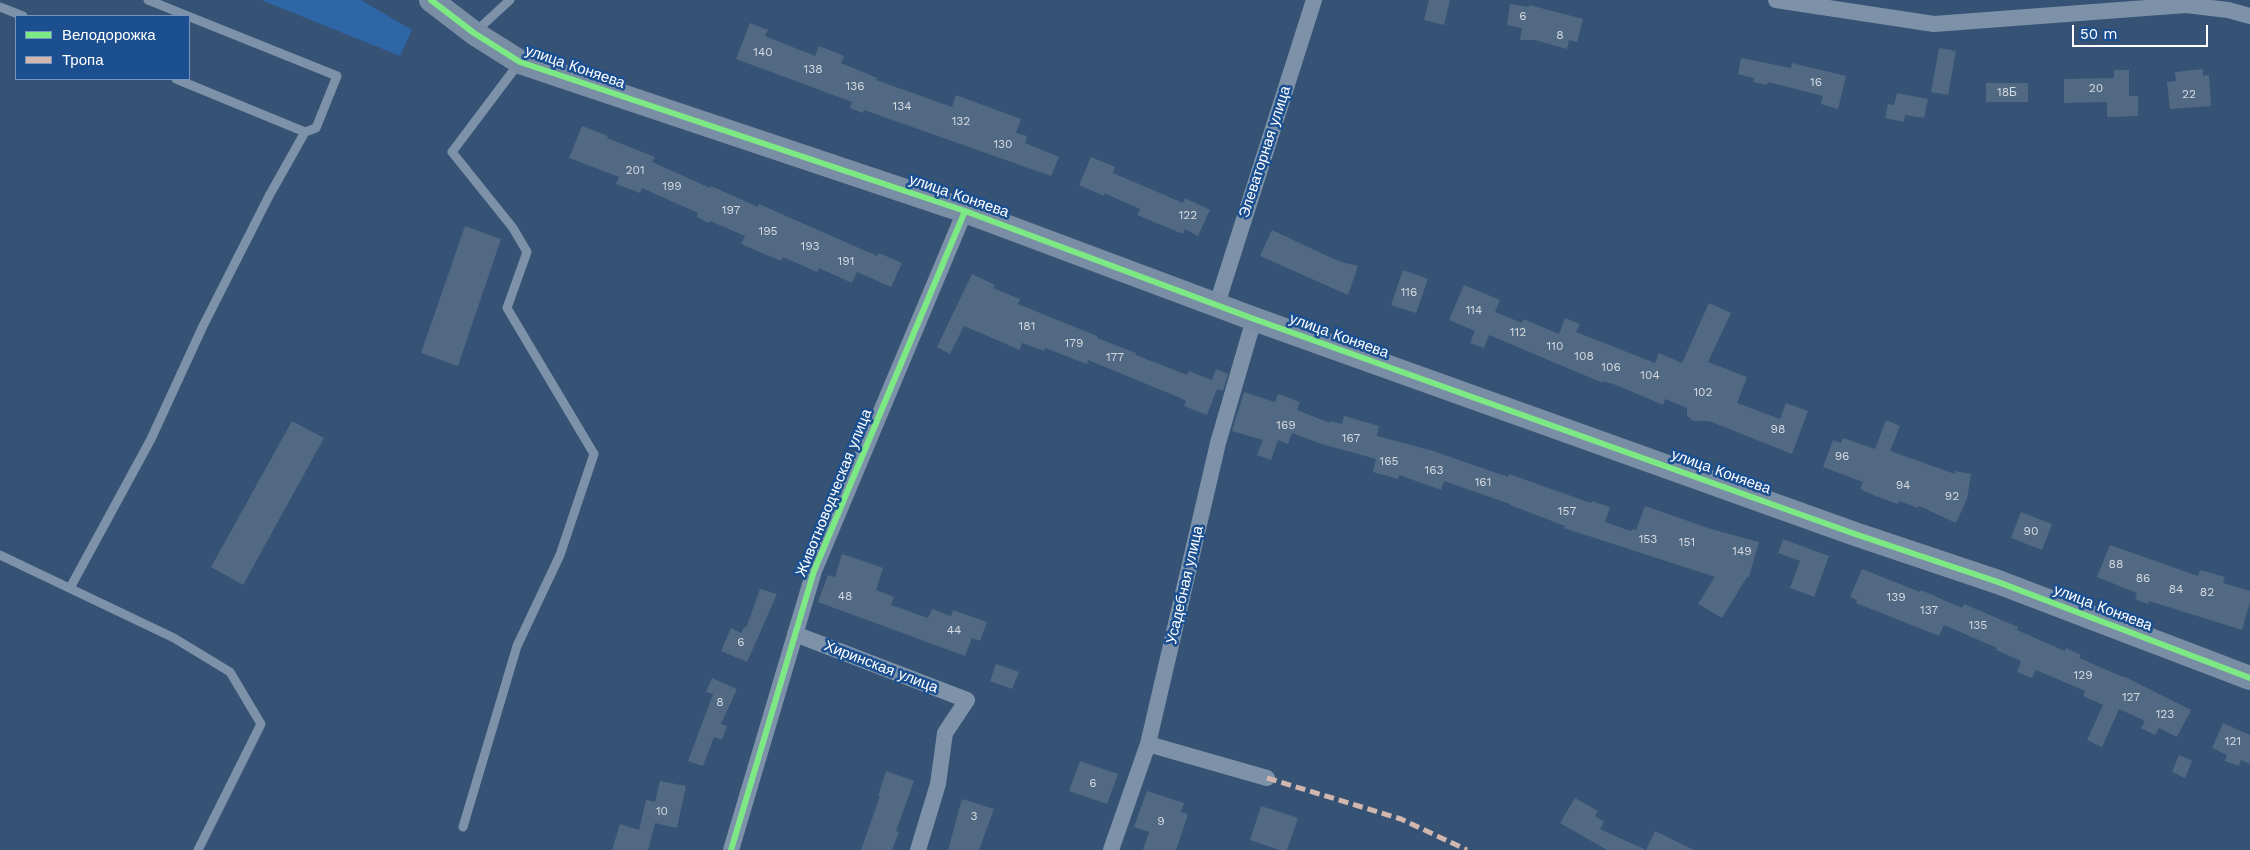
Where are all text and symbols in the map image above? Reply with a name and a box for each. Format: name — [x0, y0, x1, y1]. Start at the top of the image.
house number: 6 — [1519, 9, 1527, 23]
legend — [15, 15, 190, 80]
scale bar — [2075, 15, 2211, 47]
text: 50 m — [2080, 25, 2117, 43]
text: Велодорожка — [62, 26, 156, 44]
house number: 8 — [1556, 28, 1564, 42]
street label: улица Коняева — [523, 42, 627, 92]
house number: 140 — [753, 45, 773, 59]
text: Тропа — [62, 51, 103, 69]
house number: 138 — [803, 62, 823, 76]
house number: 16 — [1810, 75, 1822, 89]
house number: 136 — [846, 79, 864, 93]
house number: 20 — [2089, 81, 2103, 95]
street label: Элеваторная улица — [1235, 84, 1295, 220]
house number: 18Б — [1997, 85, 2017, 99]
house number: 22 — [2182, 87, 2196, 101]
house number: 134 — [892, 99, 912, 113]
house number: 132 — [952, 114, 970, 128]
house number: 130 — [993, 137, 1013, 151]
house number: 201 — [625, 163, 645, 177]
street label: улица Коняева — [907, 171, 1011, 221]
house number: 199 — [662, 179, 682, 193]
house number: 197 — [722, 203, 740, 217]
house number: 122 — [1179, 208, 1197, 222]
house number: 195 — [758, 224, 778, 238]
house number: 193 — [801, 239, 819, 253]
house number: 191 — [838, 254, 854, 268]
house number: 116 — [1401, 285, 1417, 299]
house number: 114 — [1466, 303, 1482, 317]
street label: улица Коняева — [1287, 310, 1391, 362]
house number: 181 — [1019, 319, 1035, 333]
house number: 112 — [1510, 325, 1526, 339]
house number: 179 — [1065, 336, 1083, 350]
house number: 110 — [1547, 339, 1563, 353]
house number: 108 — [1574, 349, 1594, 363]
house number: 177 — [1106, 350, 1124, 364]
house number: 106 — [1601, 360, 1621, 374]
house number: 104 — [1640, 368, 1660, 382]
house number: 102 — [1693, 385, 1713, 399]
street label: Животноводческая улица — [792, 406, 876, 580]
house number: 169 — [1276, 418, 1296, 432]
house number: 98 — [1771, 422, 1785, 436]
house number: 167 — [1342, 431, 1360, 445]
street label: улица Коняева — [1669, 446, 1773, 498]
house number: 96 — [1835, 449, 1849, 463]
house number: 165 — [1380, 454, 1398, 468]
house number: 163 — [1425, 463, 1443, 477]
house number: 161 — [1475, 475, 1491, 489]
house number: 94 — [1896, 478, 1910, 492]
house number: 92 — [1945, 489, 1959, 503]
house number: 157 — [1558, 504, 1576, 518]
street label: Усадебная улица — [1163, 524, 1207, 646]
house number: 90 — [2024, 524, 2038, 538]
house number: 153 — [1639, 532, 1657, 546]
house number: 151 — [1679, 535, 1695, 549]
house number: 149 — [1732, 544, 1752, 558]
house number: 88 — [2109, 557, 2123, 571]
house number: 86 — [2136, 571, 2150, 585]
street label: улица Коняева — [2051, 581, 2155, 635]
house number: 84 — [2169, 582, 2183, 596]
house number: 82 — [2200, 585, 2214, 599]
house number: 48 — [838, 589, 852, 603]
house number: 139 — [1886, 590, 1906, 604]
house number: 137 — [1920, 603, 1938, 617]
house number: 135 — [1969, 618, 1987, 632]
house number: 44 — [947, 623, 961, 637]
house number: 6 — [737, 635, 745, 649]
street label: Хиринская улица — [821, 637, 941, 697]
house number: 129 — [2073, 668, 2093, 682]
house number: 127 — [2122, 690, 2140, 704]
house number: 8 — [716, 695, 724, 709]
house number: 123 — [2156, 707, 2174, 721]
house number: 121 — [2225, 734, 2241, 748]
house number: 6 — [1089, 776, 1097, 790]
house number: 10 — [656, 804, 668, 818]
house number: 3 — [971, 809, 977, 823]
house number: 9 — [1157, 814, 1165, 828]

